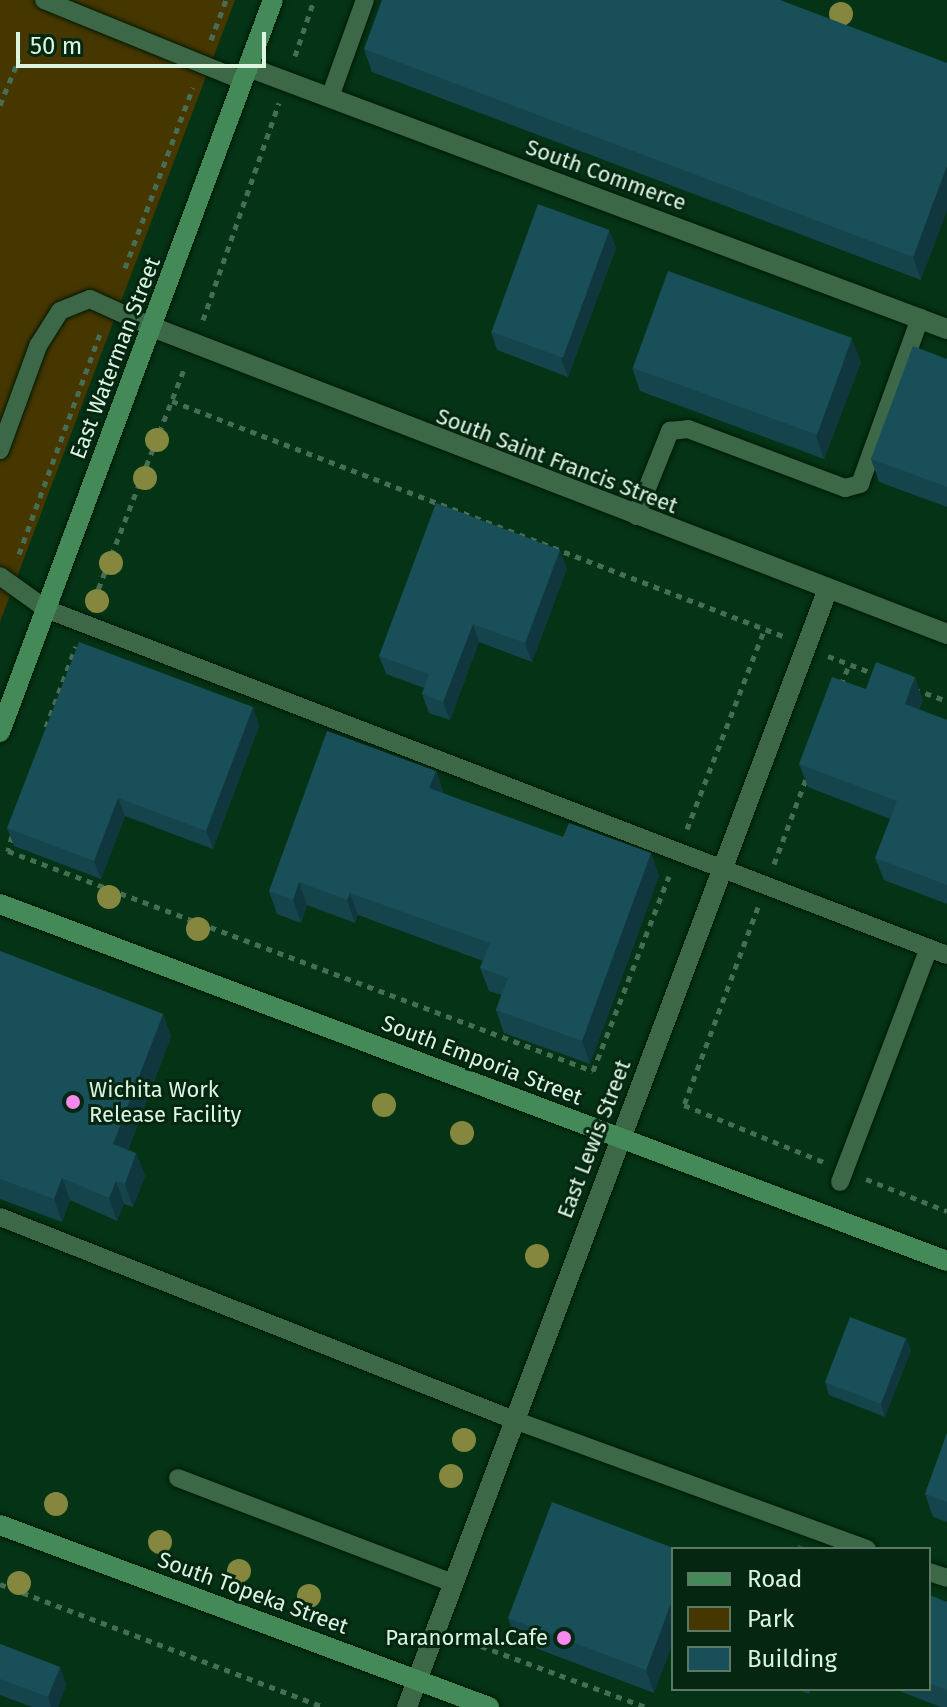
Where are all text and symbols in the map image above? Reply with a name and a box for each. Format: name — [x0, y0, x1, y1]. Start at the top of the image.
scale bar — [20, 16, 270, 66]
text: 50 m — [30, 32, 82, 60]
street label: South Commerce — [522, 134, 690, 216]
street label: East Waterman Street — [64, 253, 166, 463]
street label: South Saint Francis Street — [433, 403, 681, 519]
street label: South Emporia Street — [378, 1010, 586, 1110]
street label: East Lewis Street — [552, 1056, 636, 1222]
place label: Wichita Work Release Facility — [89, 1076, 241, 1128]
marker: Wichita Work Release Facility — [64, 1093, 82, 1111]
street label: South Topeka Street — [154, 1546, 352, 1640]
legend — [671, 1547, 931, 1691]
text: Road — [747, 1565, 802, 1593]
text: Park — [747, 1605, 794, 1633]
place label: Paranormal.Cafe — [385, 1625, 548, 1651]
marker: Paranormal.Cafe — [555, 1629, 573, 1647]
text: Building — [747, 1645, 837, 1673]

